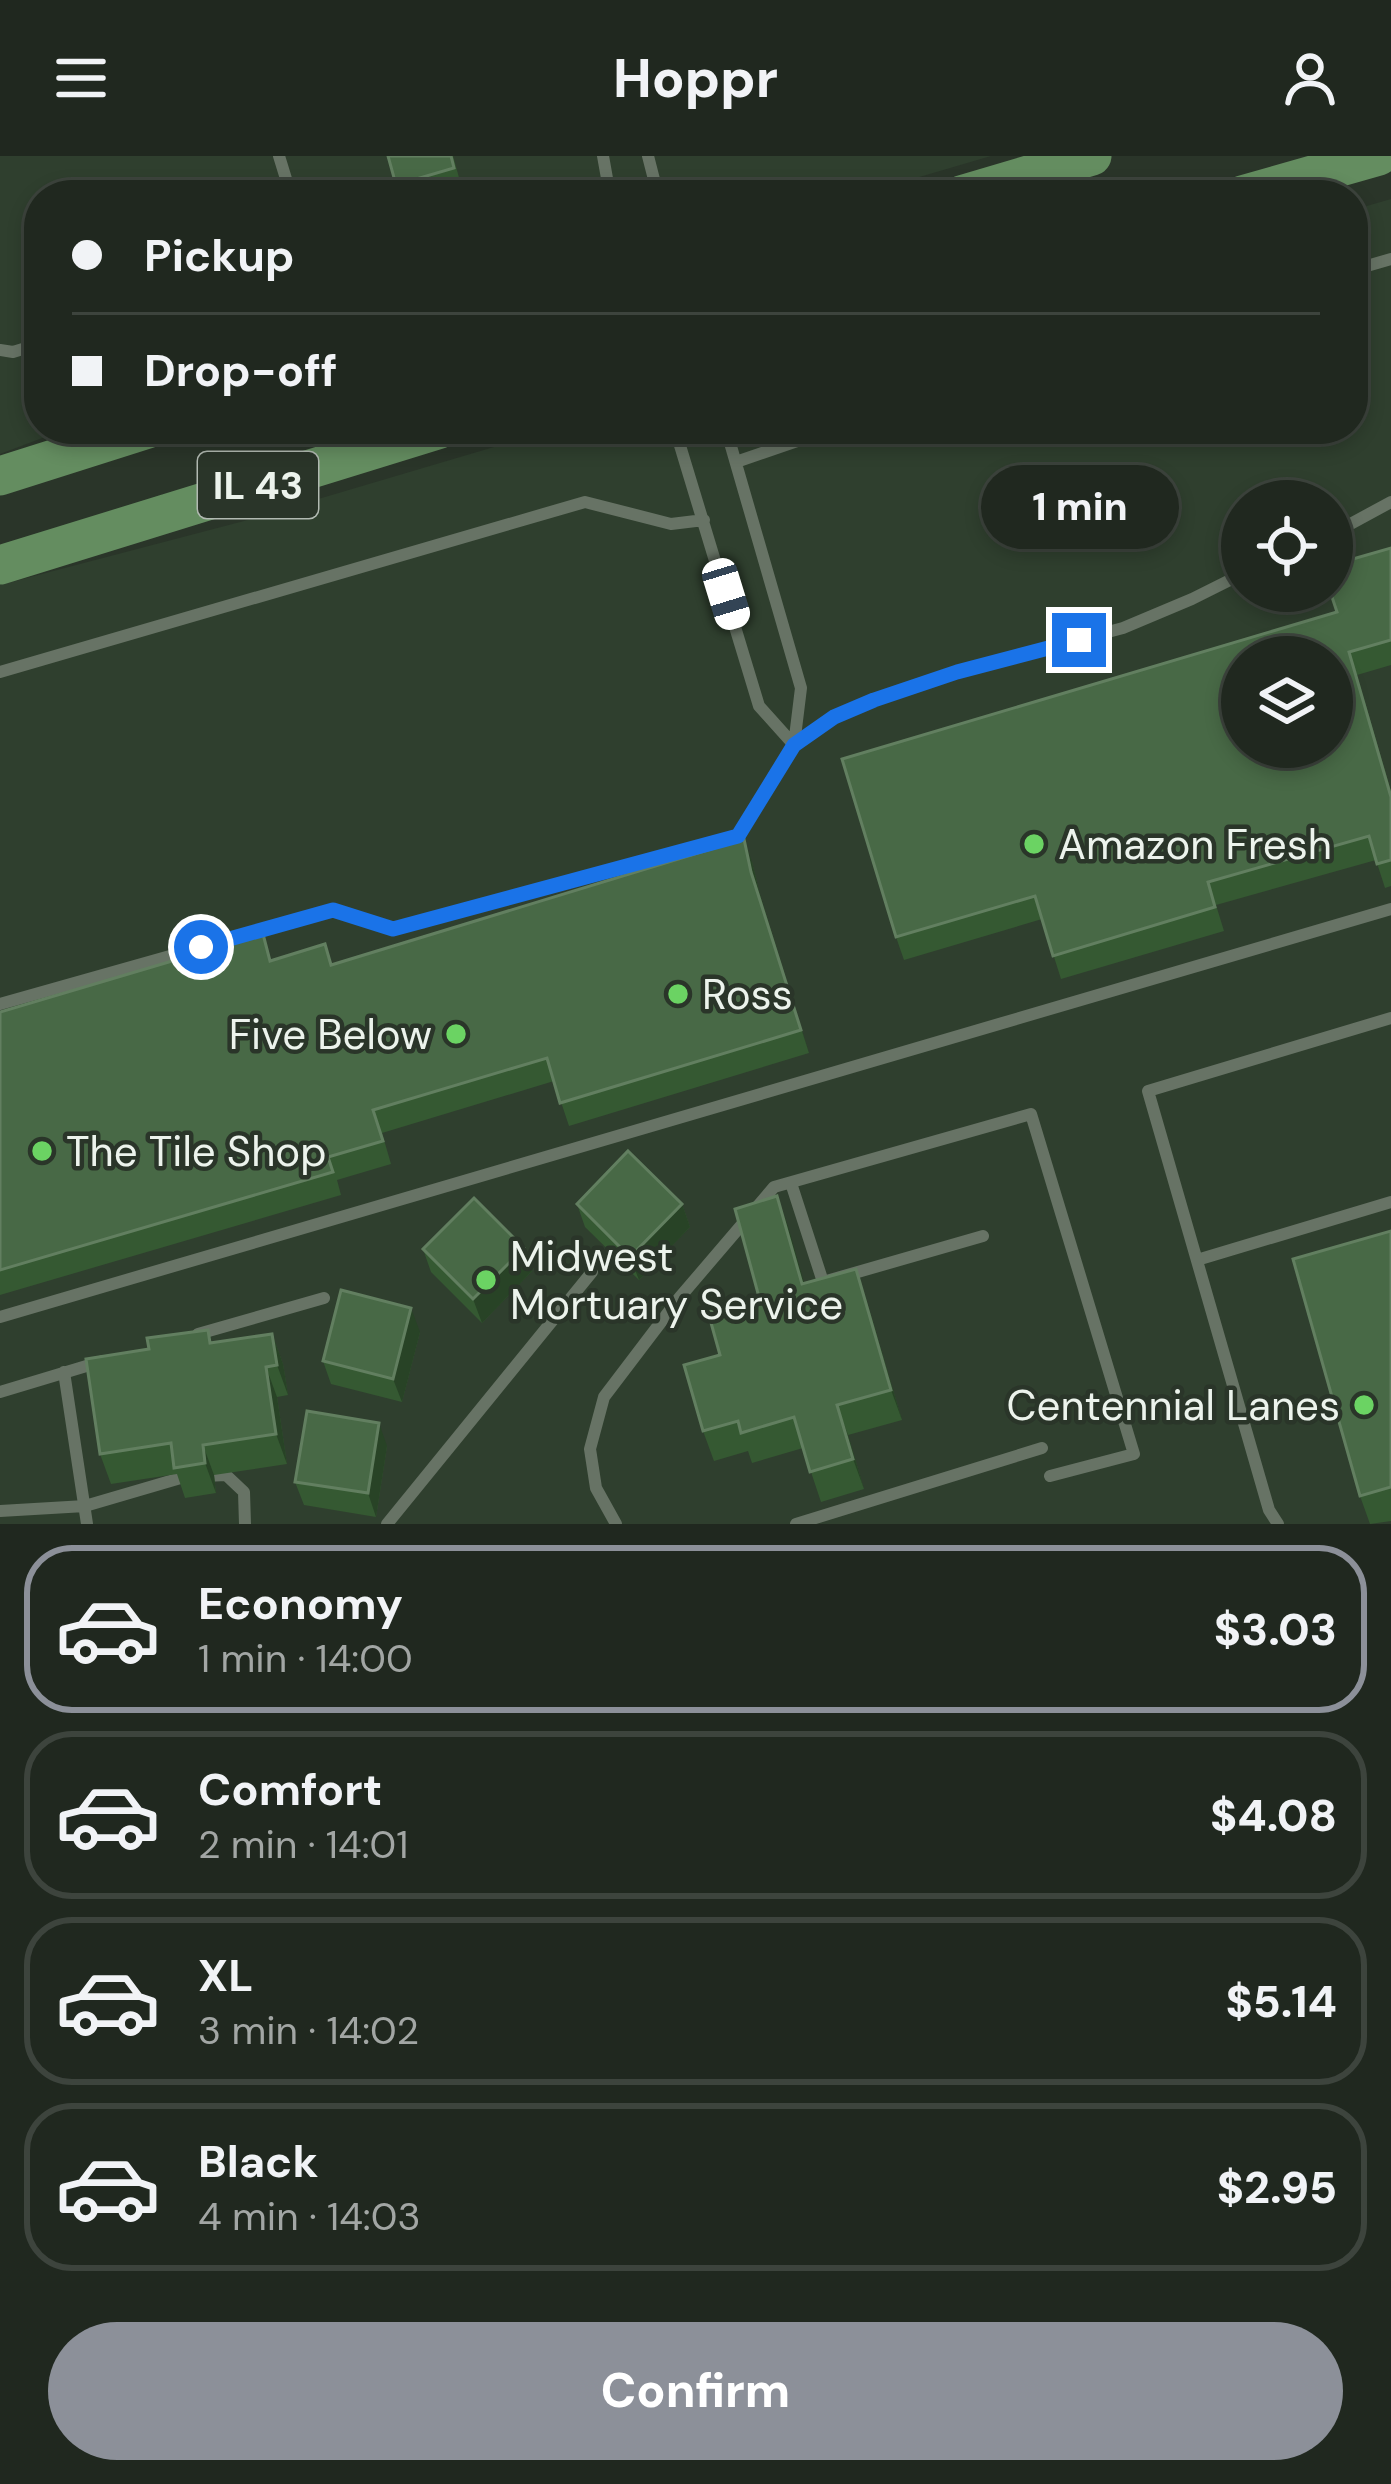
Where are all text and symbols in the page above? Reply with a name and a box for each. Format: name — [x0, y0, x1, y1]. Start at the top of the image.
text: Hoppr — [613, 43, 778, 114]
icon: menu — [48, 45, 114, 111]
icon: person — [1277, 45, 1343, 111]
text: Pickup — [144, 226, 294, 285]
text: Drop-off — [144, 341, 338, 400]
road number: IL 43 — [198, 452, 318, 518]
callout: 1 min — [980, 466, 1178, 550]
map controls — [1221, 480, 1353, 768]
button: locate — [1221, 480, 1353, 612]
text: 1 min — [1032, 481, 1128, 532]
car — [698, 554, 754, 634]
route end — [1052, 613, 1106, 667]
button: layers — [1221, 636, 1353, 768]
place label: Amazon Fresh — [1058, 817, 1332, 872]
marker: Amazon Fresh — [1021, 831, 1047, 857]
route start — [174, 920, 228, 974]
place label: Ross — [702, 967, 793, 1022]
marker: Ross — [665, 981, 691, 1007]
place label: Five Below — [229, 1007, 432, 1062]
marker: Five Below — [443, 1021, 469, 1047]
place label: The Tile Shop — [66, 1124, 326, 1179]
marker: The Tile Shop — [29, 1138, 55, 1164]
place label: Midwest Mortuary Service — [510, 1229, 843, 1332]
marker: Midwest Mortuary Service — [473, 1267, 499, 1293]
place label: Centennial Lanes — [1006, 1378, 1340, 1433]
marker: Centennial Lanes — [1351, 1392, 1377, 1418]
text: Economy — [198, 1574, 403, 1633]
icon: car — [54, 1575, 162, 1683]
text: $3.03 — [1214, 1600, 1337, 1659]
text: 1 min · 14:00 — [198, 1633, 413, 1684]
text: Comfort — [198, 1760, 382, 1819]
icon: car — [54, 1761, 162, 1869]
text: $4.08 — [1210, 1786, 1337, 1845]
text: 2 min · 14:01 — [198, 1819, 408, 1870]
text: XL — [198, 1946, 253, 2005]
icon: car — [54, 1947, 162, 2055]
text: $5.14 — [1226, 1972, 1337, 2031]
text: 3 min · 14:02 — [198, 2005, 419, 2056]
text: Black — [198, 2132, 318, 2191]
icon: car — [54, 2133, 162, 2241]
text: $2.95 — [1217, 2158, 1337, 2217]
text: 4 min · 14:03 — [198, 2191, 420, 2242]
button: Confirm — [48, 2322, 1343, 2460]

